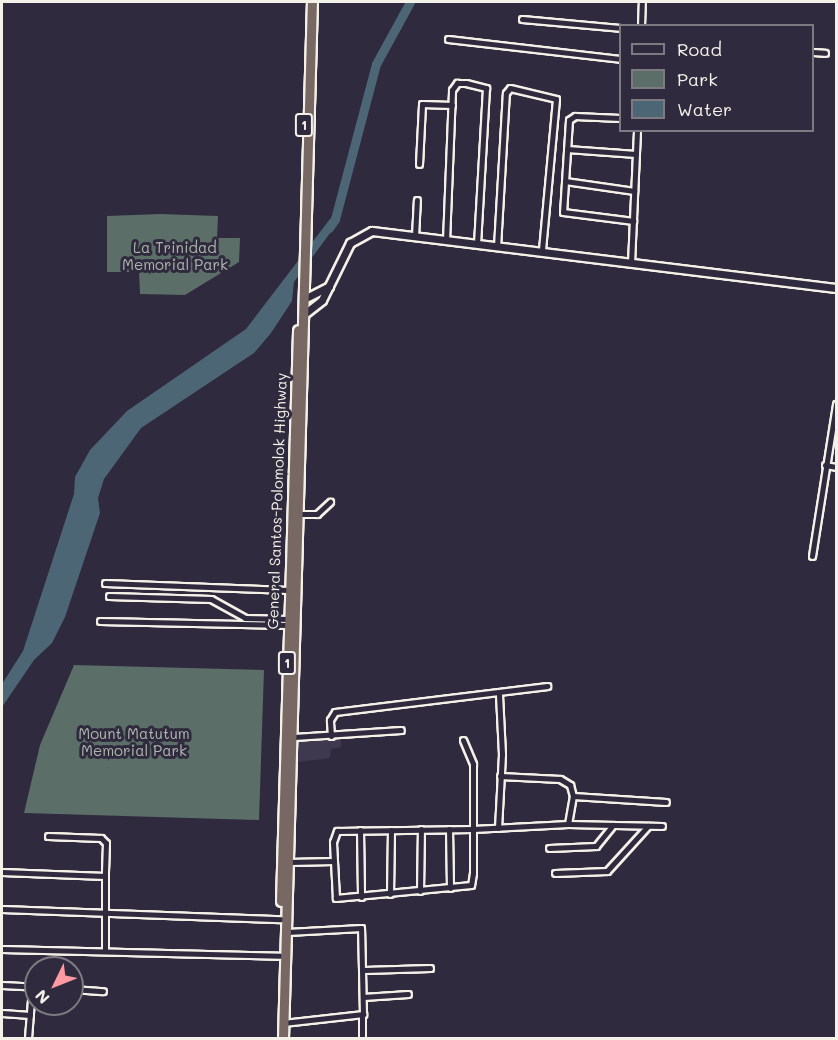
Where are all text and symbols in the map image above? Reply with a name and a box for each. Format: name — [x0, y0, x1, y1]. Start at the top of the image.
legend — [619, 24, 814, 132]
text: Road — [677, 37, 722, 61]
text: Park — [677, 67, 718, 91]
text: Water — [677, 97, 732, 121]
road number: 1 — [294, 114, 314, 136]
park label: La Trinidad Memorial Park — [122, 238, 228, 273]
street label: General Santos-Polomolok Highway — [264, 372, 290, 630]
road number: 1 — [276, 652, 298, 674]
park label: Mount Matutum Memorial Park — [78, 724, 190, 759]
north arrow — [24, 956, 84, 1016]
text: N — [30, 986, 54, 1009]

